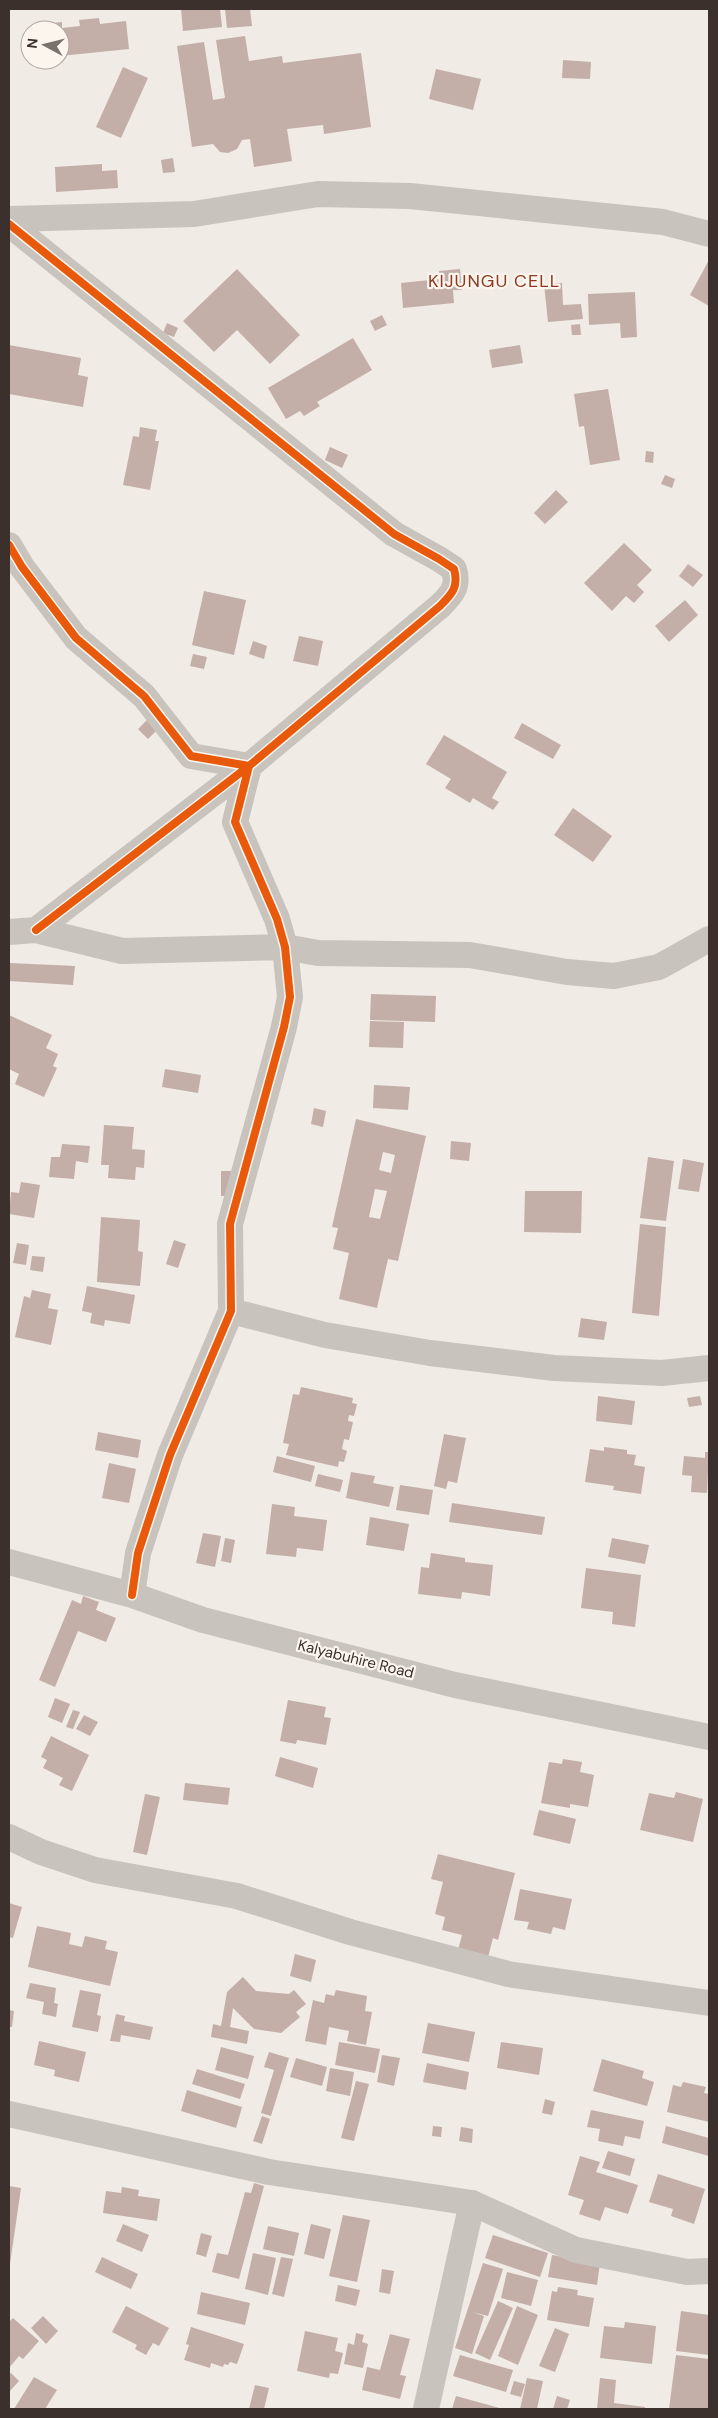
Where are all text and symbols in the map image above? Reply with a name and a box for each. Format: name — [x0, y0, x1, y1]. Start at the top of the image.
north arrow — [20, 20, 70, 70]
text: N — [23, 37, 42, 50]
district label: KIJUNGU CELL — [428, 269, 560, 293]
street label: Kalyabuhire Road — [296, 1635, 416, 1683]

